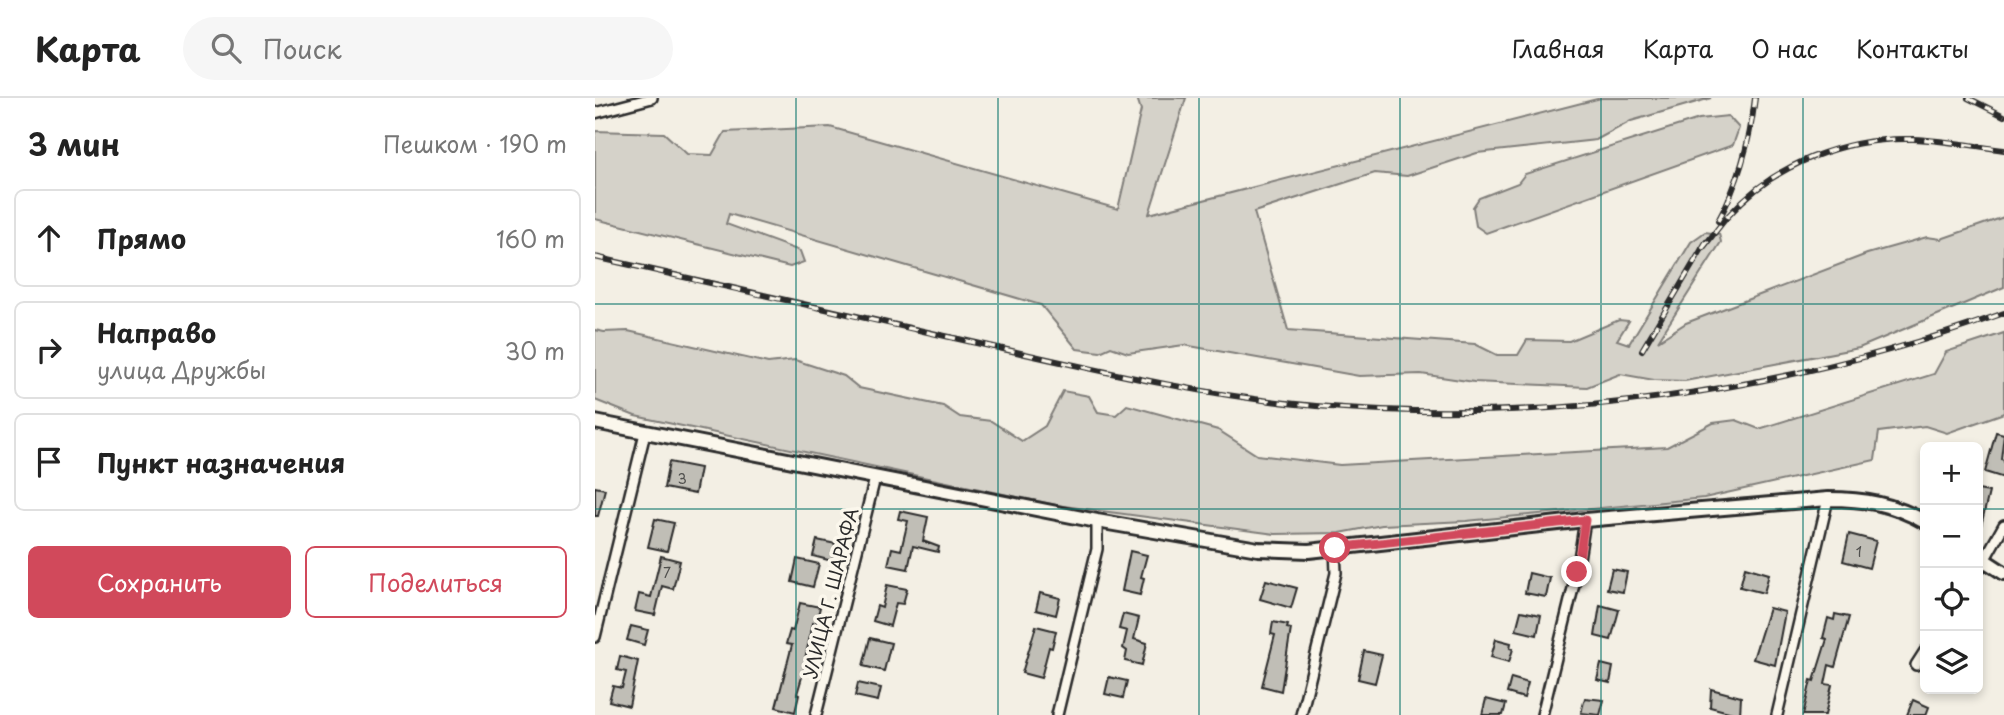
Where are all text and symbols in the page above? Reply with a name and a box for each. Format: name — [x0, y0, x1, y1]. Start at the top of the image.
search box — [183, 17, 673, 80]
text: Карта — [35, 23, 141, 73]
icon: search — [207, 29, 245, 67]
text: Поиск — [263, 29, 342, 68]
text: Главная — [1512, 30, 1605, 66]
text: Карта — [1643, 30, 1713, 66]
text: О нас — [1751, 30, 1818, 66]
text: Контакты — [1856, 30, 1969, 66]
text: 3 мин — [28, 121, 120, 166]
text: Пешком · 190 m — [383, 126, 567, 161]
icon: ahead — [30, 219, 68, 257]
text: Прямо — [97, 219, 186, 258]
text: 160 m — [496, 221, 565, 256]
text: Направо — [97, 313, 216, 352]
icon: right — [30, 331, 68, 369]
text: 30 m — [504, 333, 565, 368]
text: улица Дружбы — [97, 352, 266, 387]
map controls — [1920, 442, 1983, 694]
button: + — [1920, 442, 1983, 505]
icon: arrive — [30, 443, 68, 481]
text: Пункт назначения — [97, 443, 345, 482]
house number: 3 — [677, 468, 687, 489]
street label: УЛИЦА Г. ШАРАФА — [796, 505, 864, 681]
button: − — [1920, 505, 1983, 568]
route start — [1319, 532, 1350, 563]
house number: 1 — [1856, 541, 1862, 562]
button: Сохранить — [28, 546, 291, 618]
button: Поделиться — [305, 546, 567, 618]
route end — [1561, 556, 1592, 587]
house number: 7 — [663, 562, 671, 583]
button: locate — [1920, 568, 1983, 631]
button: layers — [1920, 631, 1983, 694]

